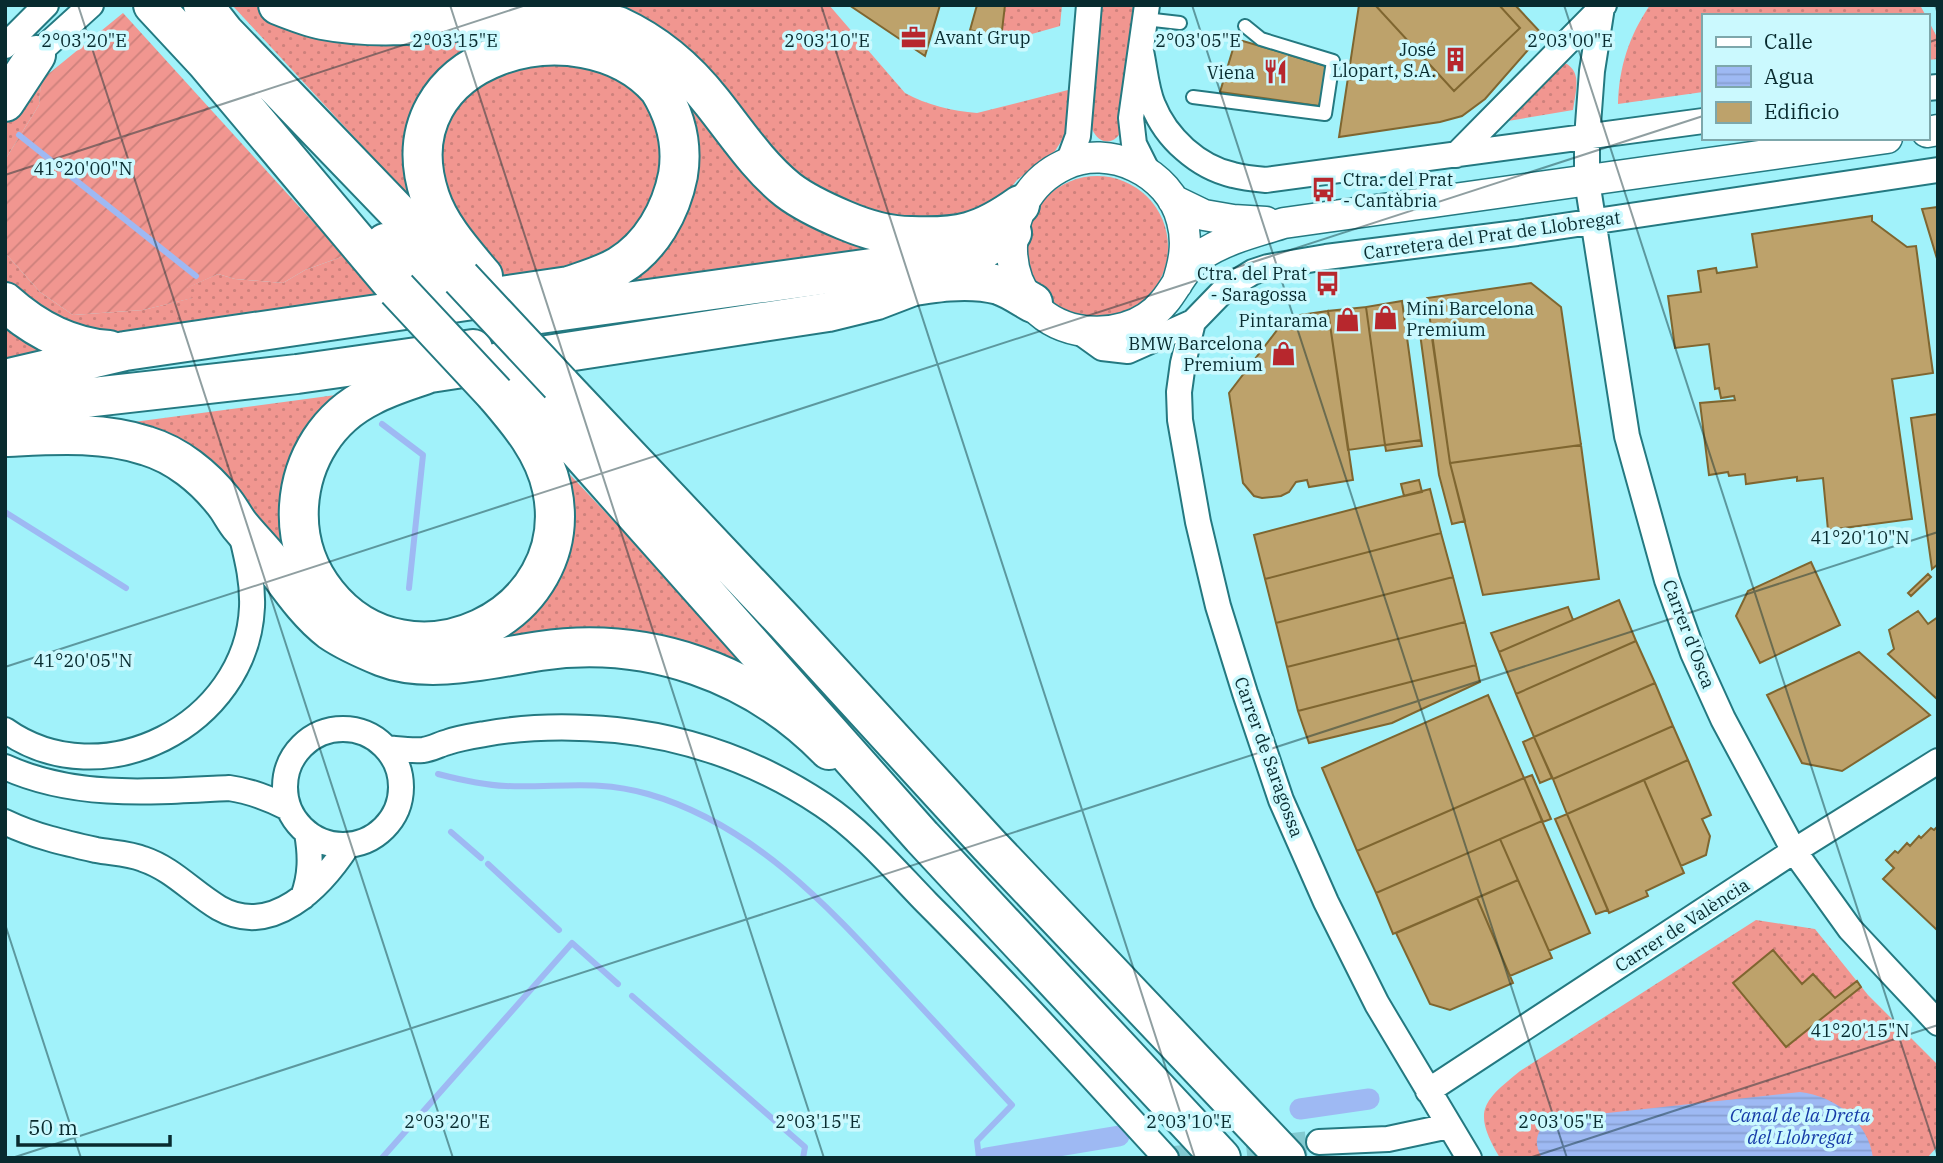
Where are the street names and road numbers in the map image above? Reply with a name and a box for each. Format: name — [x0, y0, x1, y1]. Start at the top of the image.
street label: Carretera del Prat de Llobregat — [1362, 206, 1622, 264]
street label: Carrer d'Osca — [1658, 576, 1720, 692]
street label: Carrer de Saragossa — [1229, 674, 1309, 841]
street label: Carrer de València — [1610, 873, 1754, 977]

